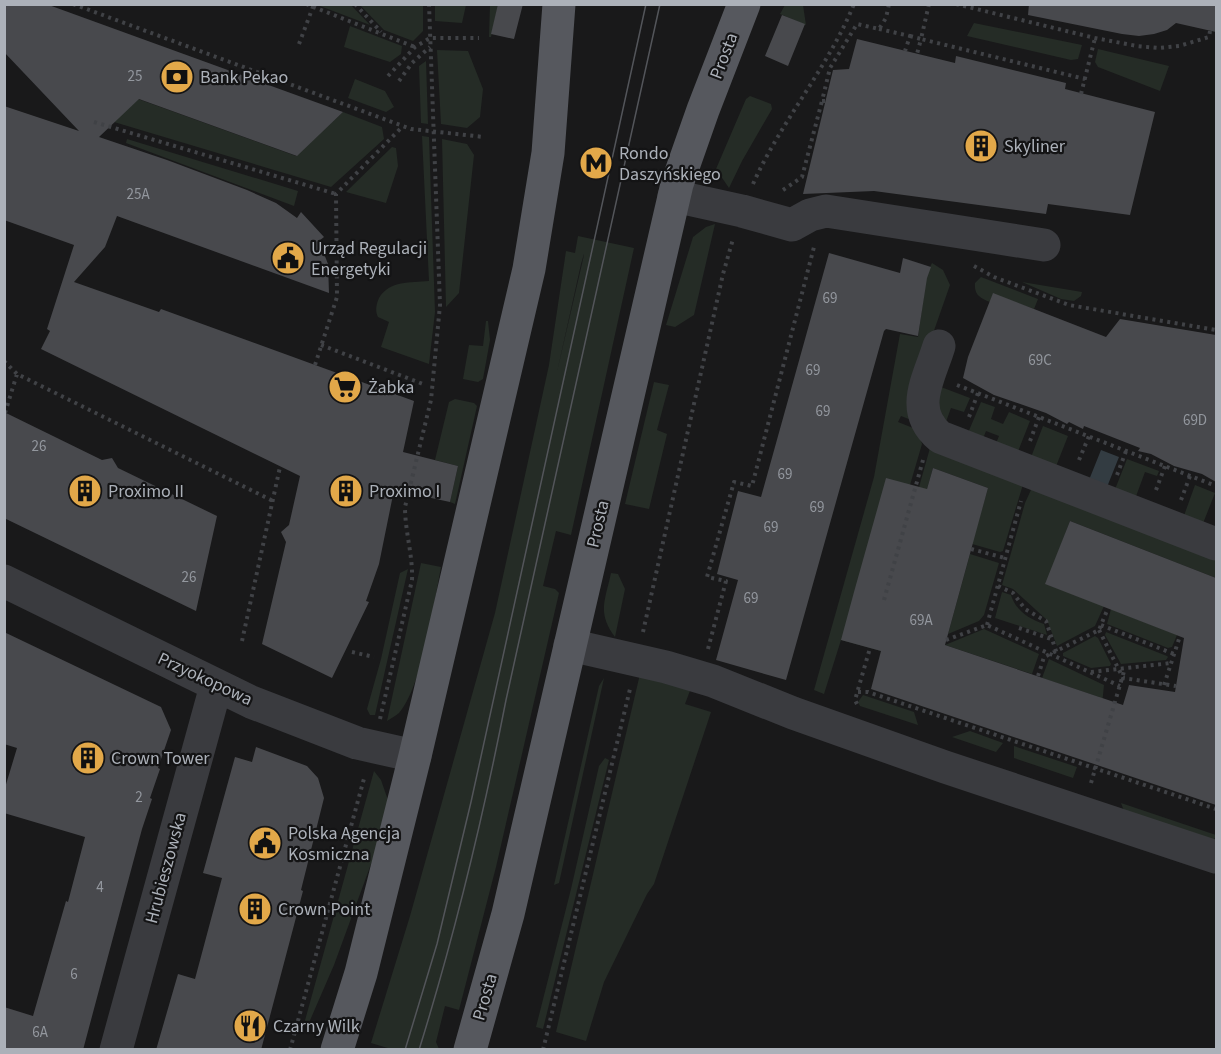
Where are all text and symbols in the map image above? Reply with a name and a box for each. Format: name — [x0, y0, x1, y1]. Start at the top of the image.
street label: Prosta — [704, 29, 744, 83]
bank icon: Bank Pekao — [159, 59, 195, 95]
place label: Bank Pekao — [200, 65, 288, 90]
house number: 25 — [128, 66, 142, 87]
building icon: Skyliner — [963, 128, 999, 164]
place label: Skyliner — [1004, 134, 1066, 159]
place label: Rondo Daszyńskiego — [619, 141, 721, 187]
metro station icon: Rondo Daszyńskiego — [578, 145, 614, 181]
house number: 25A — [126, 184, 150, 205]
place label: Urząd Regulacji Energetyki — [311, 236, 427, 282]
public building icon: Urząd Regulacji Energetyki — [270, 240, 306, 276]
house number: 69 — [823, 288, 837, 309]
house number: 69C — [1028, 350, 1052, 371]
house number: 69 — [806, 360, 820, 381]
supermarket icon: Żabka — [327, 369, 363, 405]
place label: Żabka — [368, 375, 414, 400]
house number: 69 — [816, 401, 830, 422]
house number: 69D — [1183, 410, 1207, 431]
house number: 26 — [32, 436, 46, 457]
house number: 69 — [778, 464, 792, 485]
building icon: Proximo II — [67, 473, 103, 509]
building icon: Proximo I — [328, 473, 364, 509]
place label: Proximo II — [108, 479, 184, 504]
place label: Proximo I — [369, 479, 440, 504]
house number: 69 — [810, 497, 824, 518]
street label: Prosta — [580, 498, 616, 550]
house number: 69 — [764, 517, 778, 538]
house number: 26 — [182, 567, 196, 588]
house number: 69 — [744, 588, 758, 609]
house number: 69A — [909, 610, 933, 631]
street label: Przyokopowa — [154, 646, 256, 712]
building icon: Crown Tower — [70, 740, 106, 776]
place label: Crown Tower — [111, 746, 210, 771]
house number: 2 — [135, 787, 143, 808]
street label: Hrubieszowska — [139, 810, 193, 926]
place label: Polska Agencja Kosmiczna — [288, 821, 400, 867]
public building icon: Polska Agencja Kosmiczna — [247, 825, 283, 861]
house number: 4 — [96, 877, 104, 898]
building icon: Crown Point — [237, 891, 273, 927]
place label: Crown Point — [278, 897, 370, 922]
house number: 6 — [70, 964, 78, 985]
street label: Prosta — [466, 971, 504, 1023]
restaurant icon: Czarny Wilk — [232, 1008, 268, 1044]
place label: Czarny Wilk — [273, 1014, 360, 1039]
house number: 6A — [32, 1022, 49, 1043]

